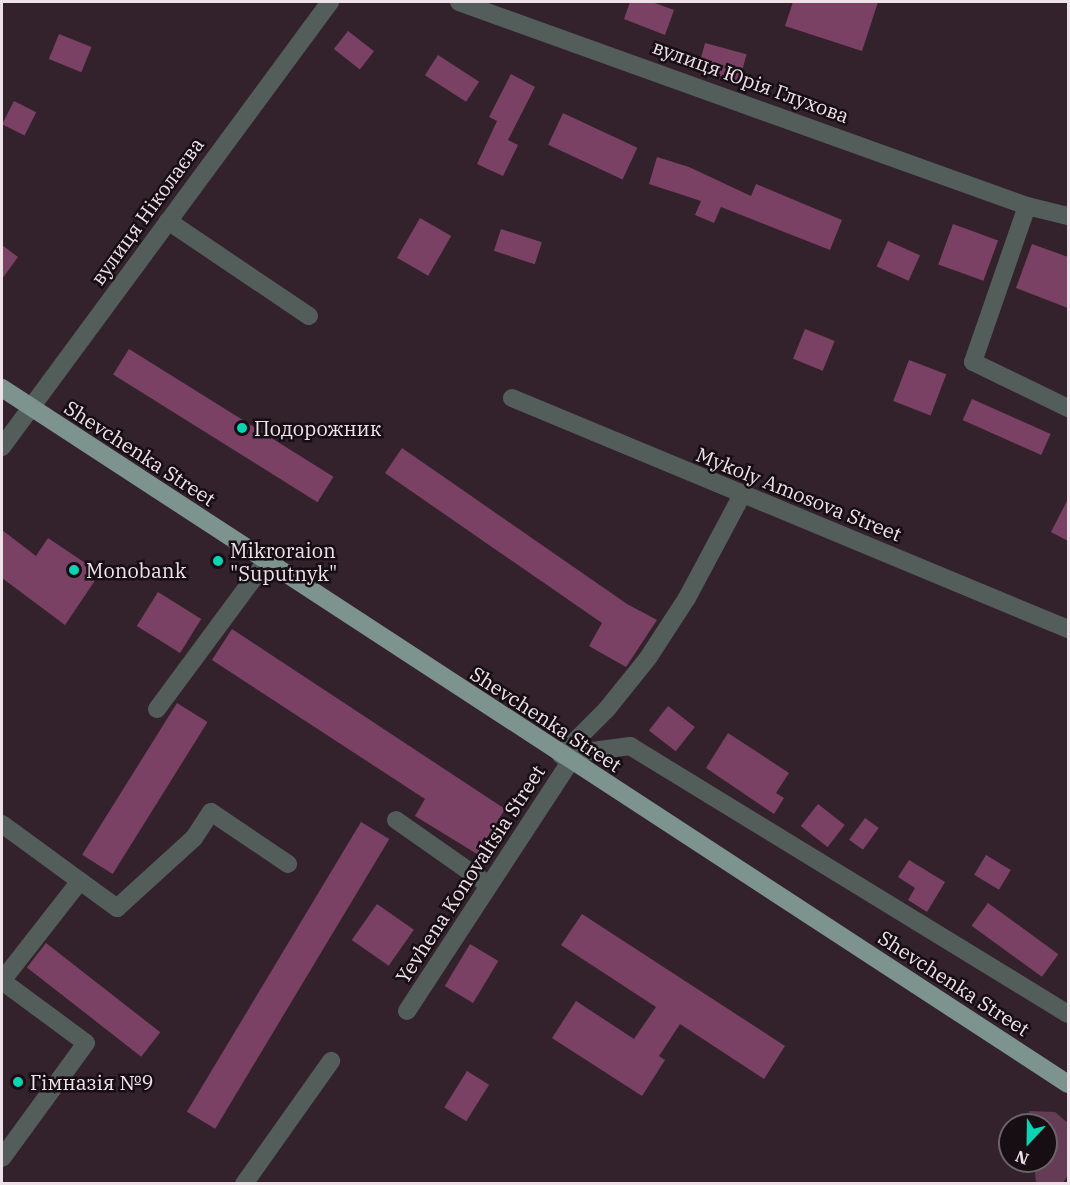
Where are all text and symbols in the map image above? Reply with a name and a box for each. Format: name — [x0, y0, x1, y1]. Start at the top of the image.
street label: вулиця Юрія Глухова — [650, 34, 852, 128]
street label: вулиця Ніколаєва — [86, 133, 208, 289]
street label: Shevchenka Street — [60, 395, 220, 511]
place label: Подорожник — [254, 416, 381, 440]
marker: Подорожник — [235, 421, 249, 435]
street label: Mykoly Amosova Street — [693, 442, 905, 546]
place label: Mikroraion "Suputnyk" — [230, 538, 337, 585]
marker: Mikroraion "Suputnyk" — [211, 554, 225, 568]
place label: Monobank — [86, 558, 186, 582]
marker: Monobank — [67, 563, 81, 577]
street label: Shevchenka Street — [466, 661, 626, 777]
street label: Yevhena Konovaltsia Street — [390, 760, 550, 988]
street label: Shevchenka Street — [874, 925, 1034, 1041]
place label: Гімназія №9 — [30, 1070, 153, 1094]
marker: Гімназія №9 — [11, 1075, 25, 1089]
north arrow — [998, 1113, 1058, 1173]
text: N — [1012, 1146, 1032, 1169]

